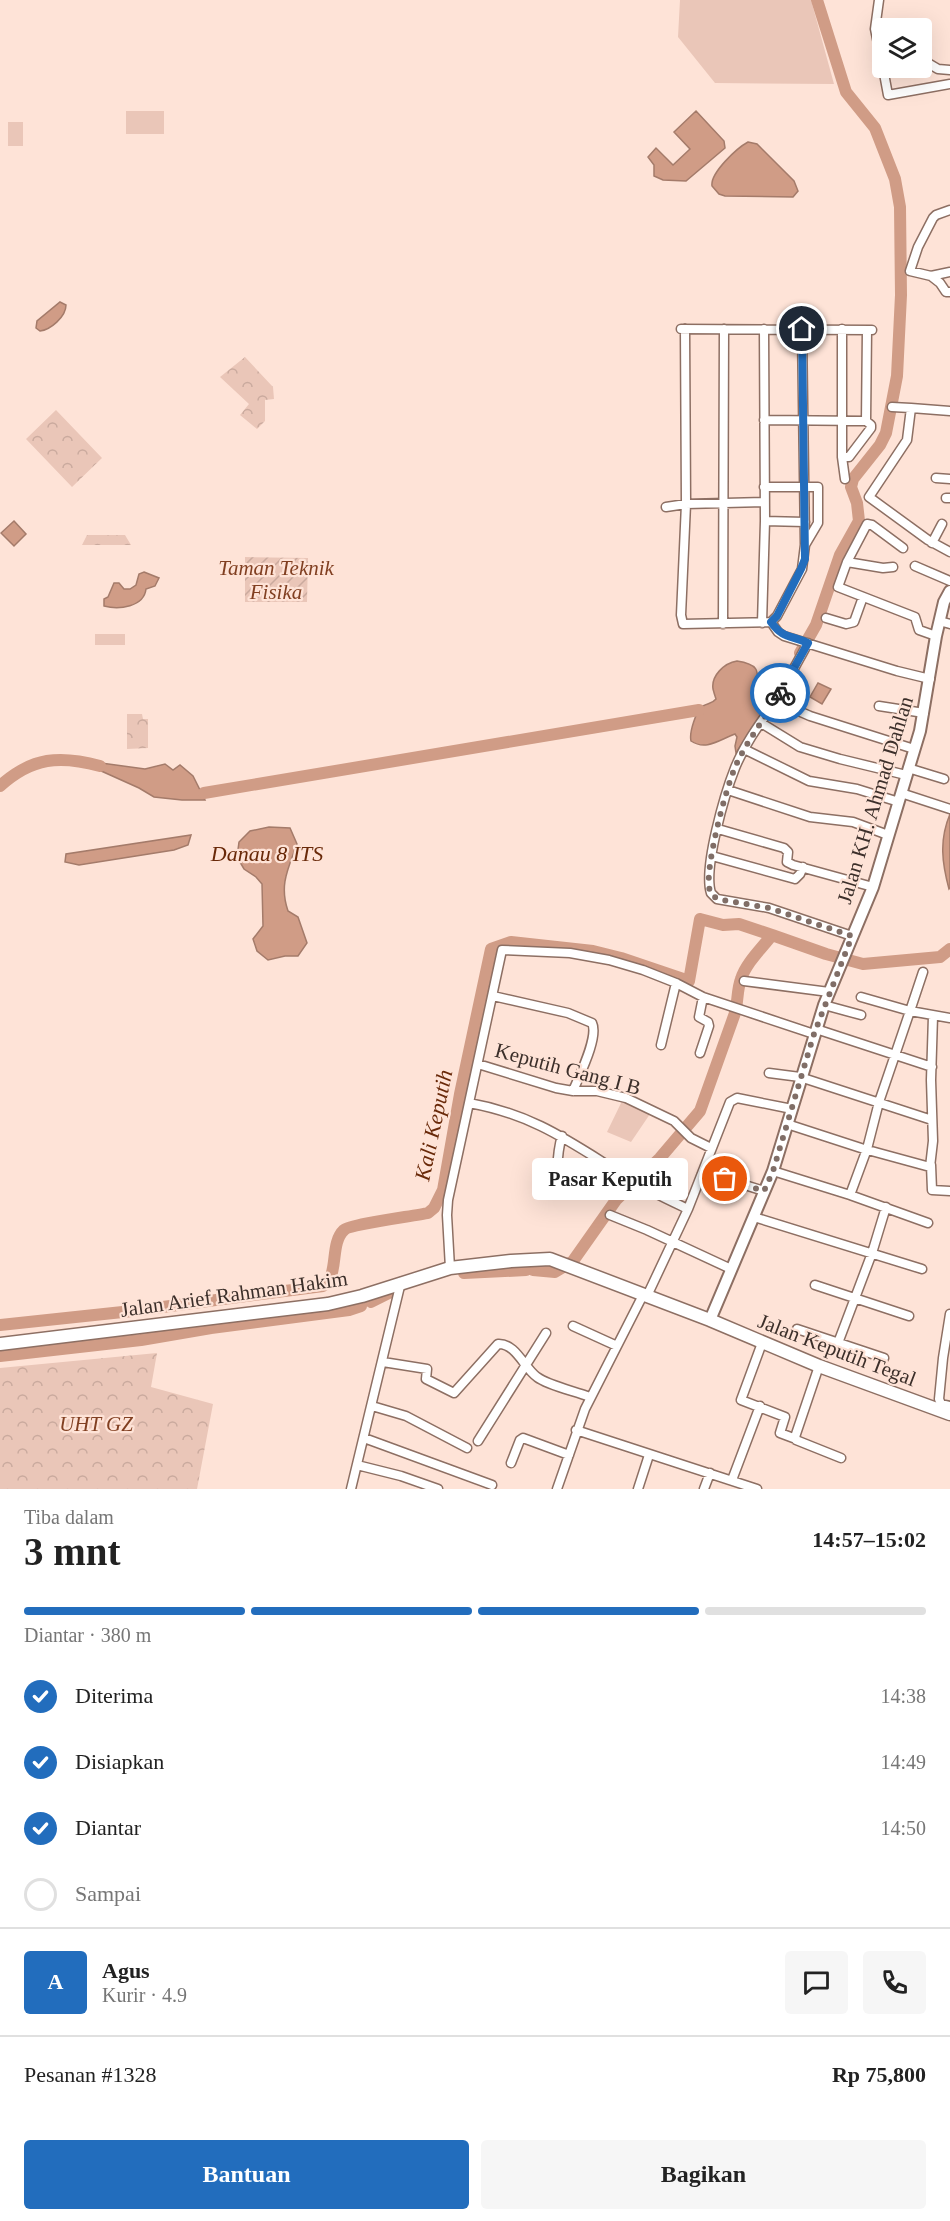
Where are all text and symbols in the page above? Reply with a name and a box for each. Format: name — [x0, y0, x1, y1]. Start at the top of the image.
map controls — [872, 18, 932, 78]
button: layers — [872, 18, 932, 78]
pin — [776, 303, 827, 354]
icon: home — [785, 312, 818, 345]
park label: Taman Teknik Fisika — [218, 556, 335, 604]
courier — [750, 663, 810, 723]
icon: bike — [764, 677, 797, 710]
street label: Jalan KH. Ahmad Dahlan — [832, 693, 918, 907]
water label: Danau 8 ITS — [210, 841, 323, 866]
street label: Keputih Gang I B — [492, 1038, 644, 1100]
water label: Kali Keputih — [409, 1067, 457, 1184]
pin — [699, 1153, 750, 1204]
callout: Pasar Keputih — [533, 1158, 689, 1200]
icon: bag — [708, 1162, 741, 1195]
text: Pasar Keputih — [548, 1168, 672, 1190]
street label: Jalan Arief Rahman Hakim — [119, 1266, 349, 1322]
street label: Jalan Keputih Tegal — [755, 1309, 920, 1391]
park label: UHT GZ — [59, 1412, 133, 1436]
text: Tiba dalam — [24, 1506, 114, 1528]
text: 14:57–15:02 — [812, 1527, 926, 1552]
text: 3 mnt — [24, 1530, 120, 1573]
text: Diantar · 380 m — [24, 1624, 151, 1646]
icon: check — [24, 1680, 57, 1713]
text: Diterima — [75, 1683, 153, 1708]
text: 14:38 — [880, 1685, 926, 1707]
icon: check — [24, 1746, 57, 1779]
text: Disiapkan — [75, 1749, 164, 1774]
text: 14:49 — [880, 1751, 926, 1773]
icon: check — [24, 1812, 57, 1845]
text: Diantar — [75, 1815, 141, 1840]
text: 14:50 — [880, 1817, 926, 1839]
text: Sampai — [75, 1881, 141, 1906]
button: chat — [785, 1951, 848, 2014]
button: phone — [863, 1951, 926, 2014]
text: Agus — [102, 1958, 150, 1983]
text: A — [48, 1969, 63, 1994]
text: Kurir · 4.9 — [102, 1984, 187, 2006]
text: Pesanan #1328 — [24, 2062, 157, 2087]
text: Rp 75,800 — [832, 2062, 926, 2087]
button: Bantuan — [24, 2140, 469, 2209]
button: Bagikan — [481, 2140, 926, 2209]

